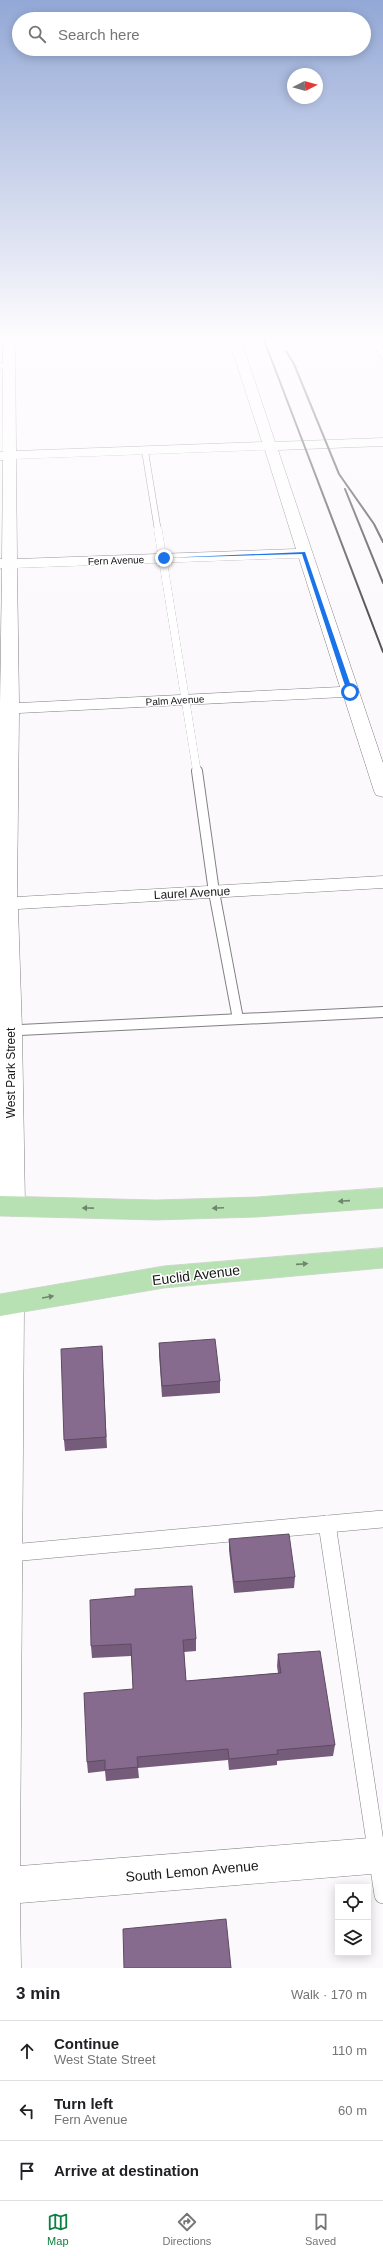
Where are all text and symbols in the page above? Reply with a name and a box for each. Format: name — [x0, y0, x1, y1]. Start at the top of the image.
search box — [12, 12, 371, 56]
icon: search — [26, 23, 48, 45]
text: Search here — [58, 26, 140, 43]
north arrow — [287, 68, 323, 104]
route end — [155, 549, 173, 567]
street label: Fern Avenue — [88, 554, 145, 567]
route start — [341, 683, 359, 701]
street label: Palm Avenue — [145, 693, 205, 708]
street label: Laurel Avenue — [153, 884, 231, 902]
street label: West Park Street — [4, 1027, 18, 1118]
one-way arrow — [338, 1198, 350, 1205]
one-way arrow — [81, 1205, 94, 1211]
one-way arrow — [211, 1205, 224, 1211]
one-way arrow — [296, 1261, 309, 1268]
street label: Euclid Avenue — [151, 1262, 241, 1288]
one-way arrow — [42, 1294, 54, 1300]
street label: South Lemon Avenue — [125, 1857, 259, 1885]
map controls — [335, 1884, 371, 1956]
button: locate — [335, 1884, 371, 1920]
button: layers — [335, 1920, 371, 1956]
text: 3 min — [16, 1984, 60, 2003]
text: Walk · 170 m — [291, 1987, 367, 2002]
text: Continue — [54, 2035, 119, 2052]
icon: ahead — [16, 2040, 38, 2062]
text: 110 m — [332, 2043, 367, 2058]
text: West State Street — [54, 2052, 156, 2067]
text: Turn left — [54, 2095, 113, 2112]
icon: left — [16, 2100, 38, 2122]
text: 60 m — [338, 2103, 367, 2118]
text: Fern Avenue — [54, 2112, 127, 2127]
icon: arrive — [16, 2160, 38, 2182]
text: Arrive at destination — [54, 2162, 199, 2179]
tab: Map — [47, 2211, 69, 2247]
tab: Directions — [162, 2211, 211, 2247]
tab: Saved — [305, 2211, 336, 2247]

